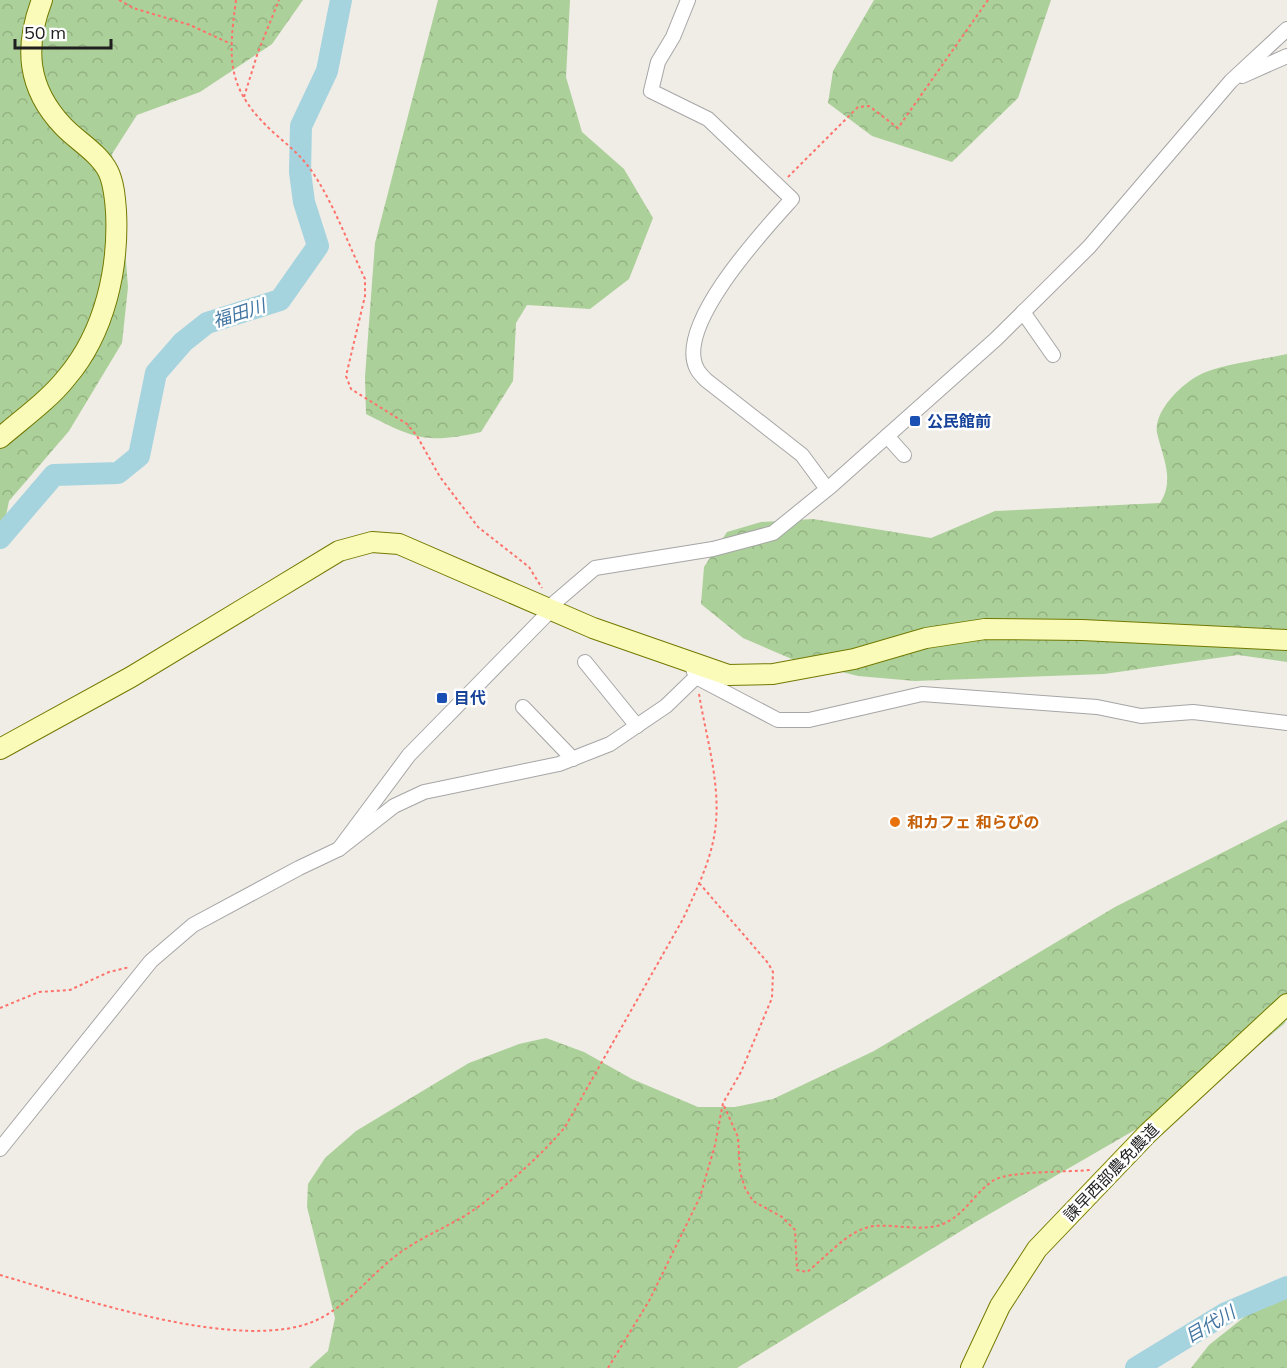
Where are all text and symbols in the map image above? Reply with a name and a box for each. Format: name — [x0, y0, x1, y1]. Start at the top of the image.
scale bar — [15, 12, 111, 50]
text: 50 m — [24, 21, 66, 44]
water label: 福田川 — [210, 293, 270, 332]
place label: 公民館前 — [927, 411, 991, 431]
marker: 公民館前 — [908, 414, 922, 428]
place label: 目代 — [454, 688, 486, 708]
marker: 目代 — [435, 691, 449, 705]
place label: 和カフェ 和らびの — [907, 812, 1039, 832]
marker: 和カフェ 和らびの — [888, 815, 902, 829]
street label: 諫早西部農免農道 — [1059, 1119, 1163, 1225]
water label: 目代川 — [1181, 1300, 1241, 1347]

